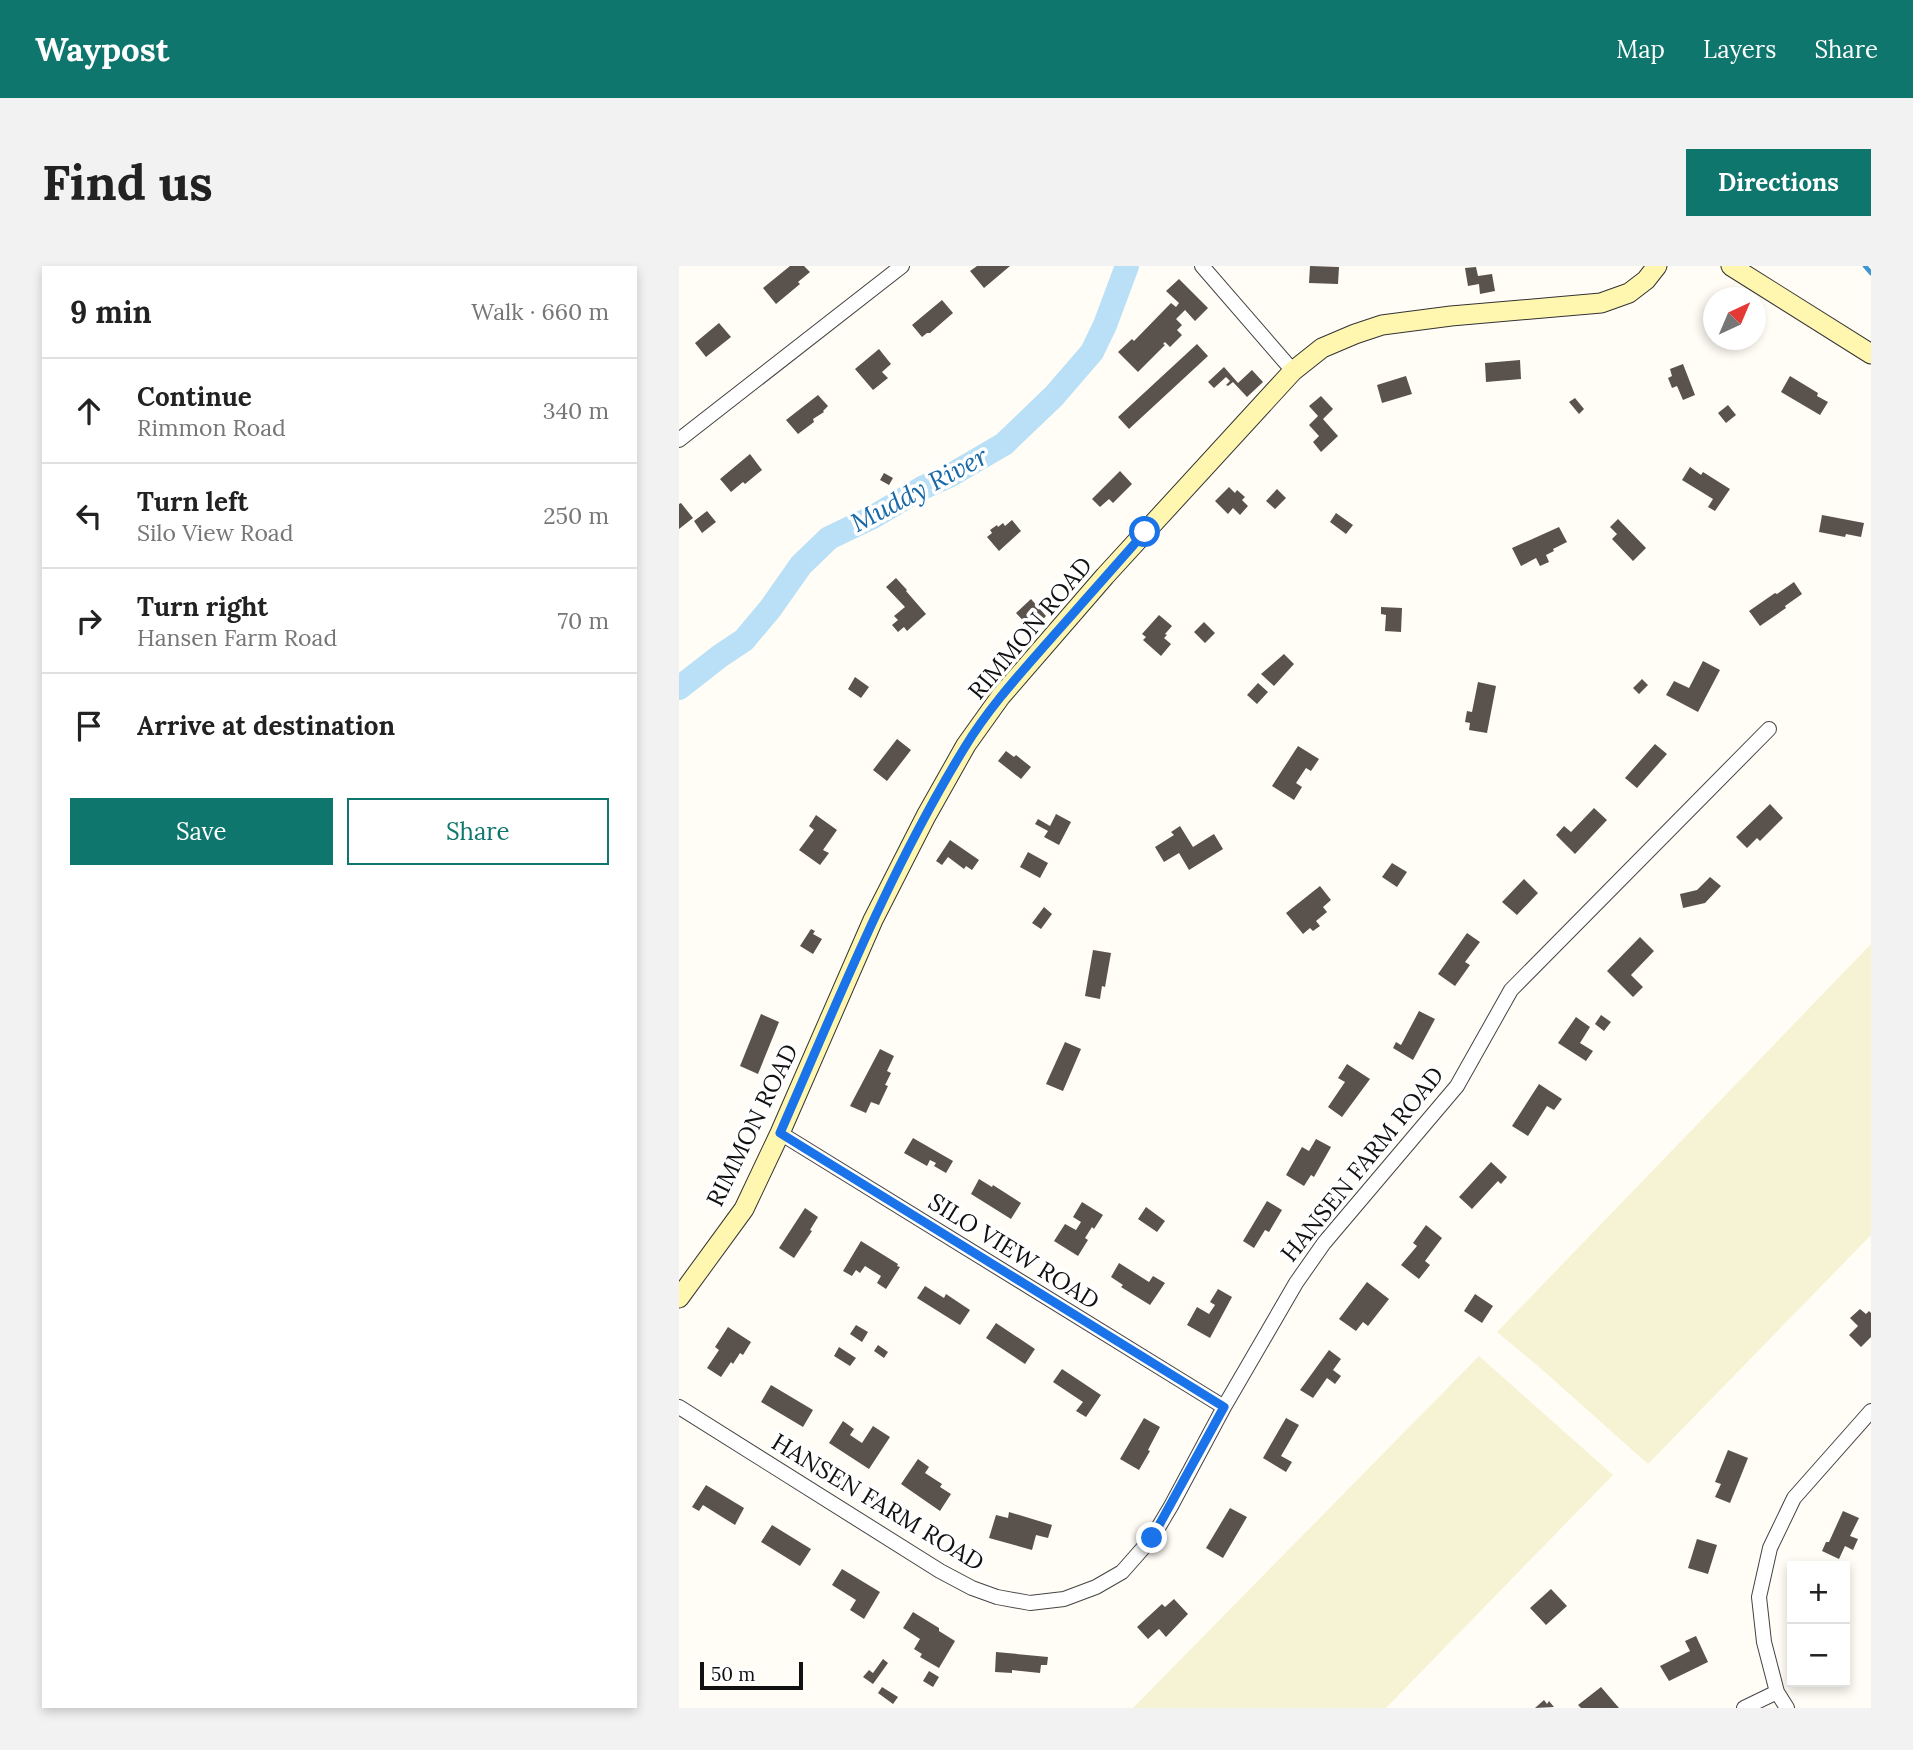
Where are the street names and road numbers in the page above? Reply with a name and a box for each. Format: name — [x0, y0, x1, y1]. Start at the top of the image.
street label: RIMMON ROAD — [961, 550, 1099, 706]
street label: RIMMON ROAD — [699, 1039, 805, 1211]
street label: HANSEN FARM ROAD — [1274, 1060, 1450, 1268]
street label: SILO VIEW ROAD — [923, 1186, 1105, 1316]
street label: HANSEN FARM ROAD — [766, 1426, 990, 1578]

